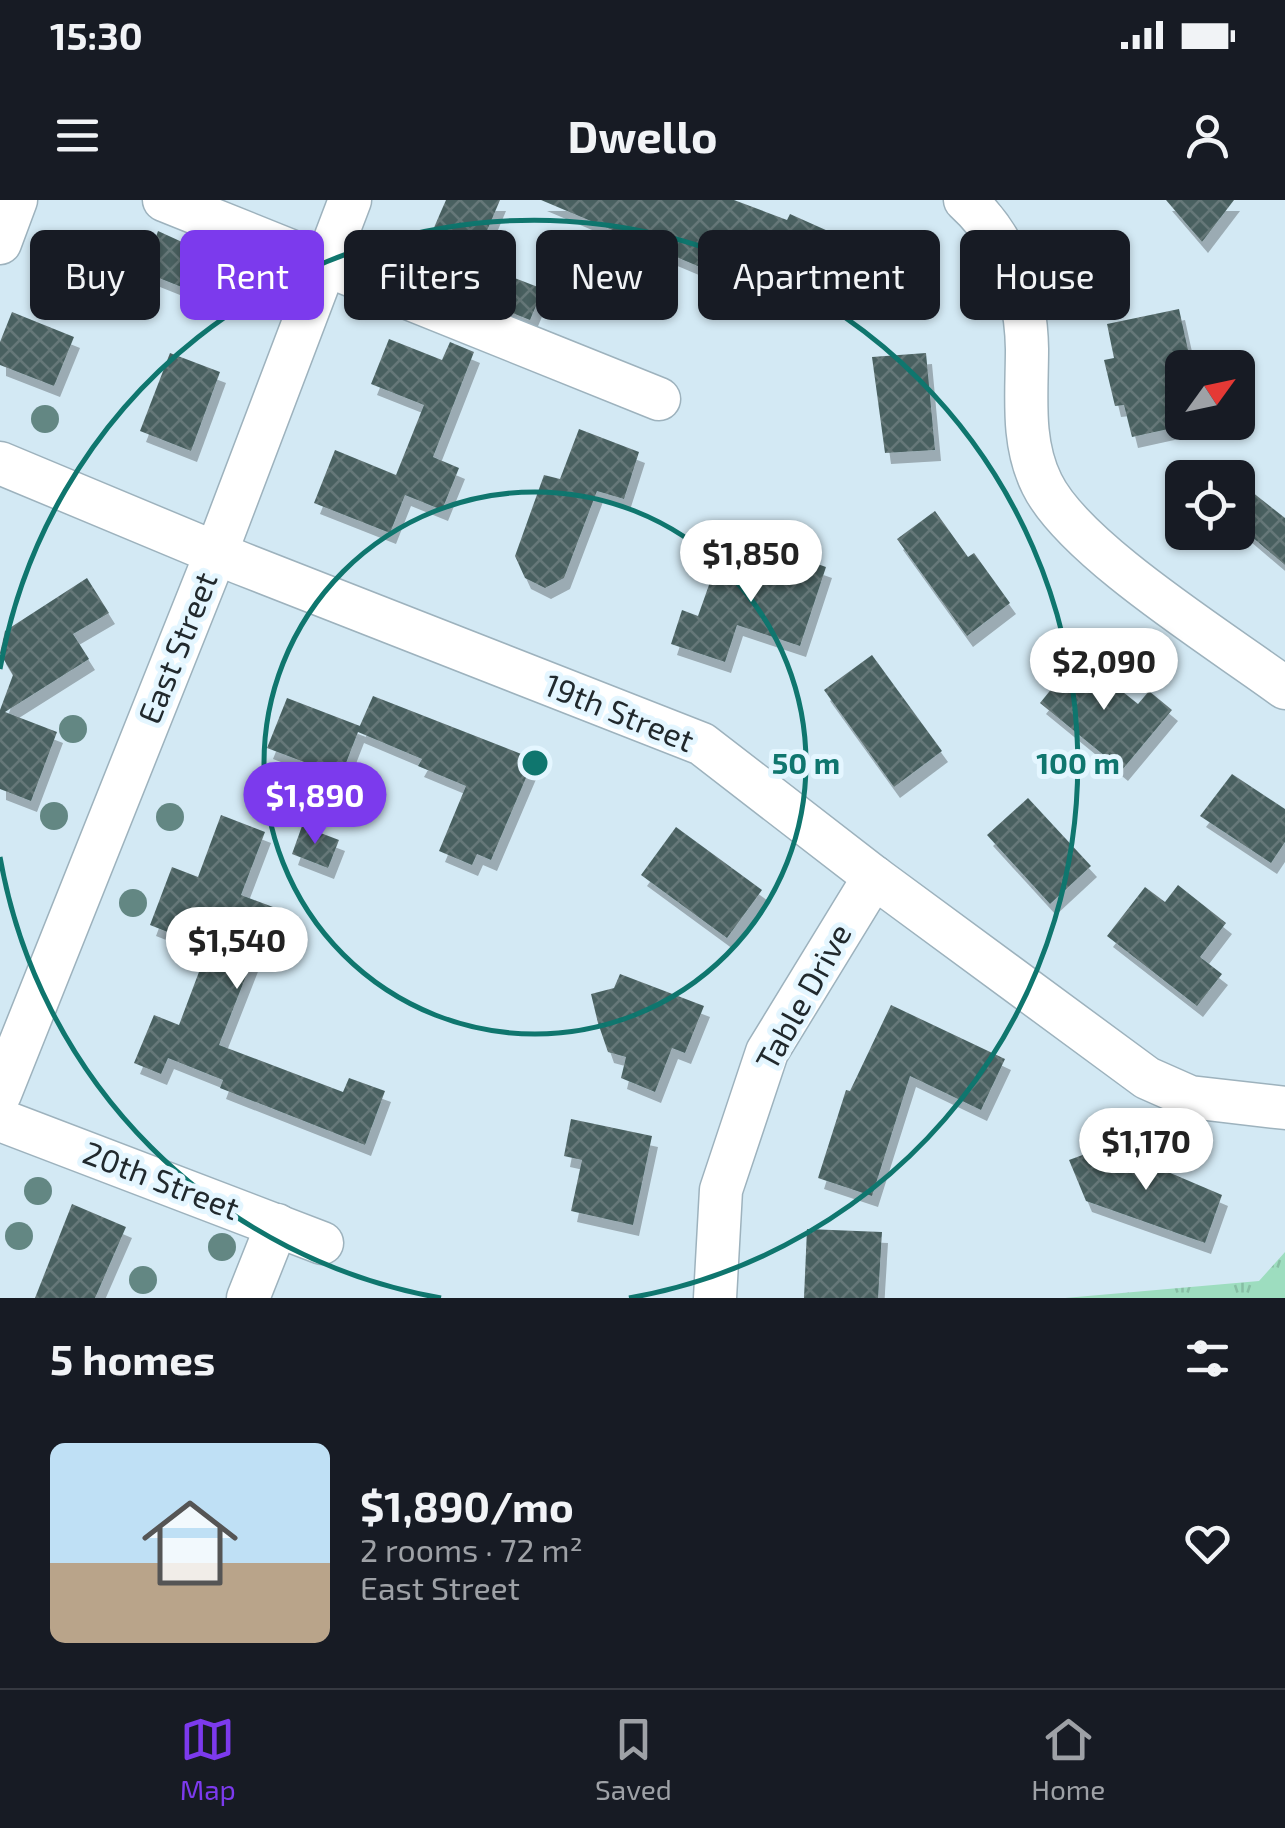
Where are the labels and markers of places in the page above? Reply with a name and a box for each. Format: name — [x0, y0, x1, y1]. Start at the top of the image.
pin: $1,850 — [670, 520, 832, 605]
pin: $2,090 — [1023, 628, 1185, 713]
centre of rings — [517, 745, 553, 781]
pin: $1,890 — [234, 762, 396, 847]
pin: $1,540 — [156, 907, 318, 992]
pin: $1,170 — [1065, 1108, 1227, 1193]

